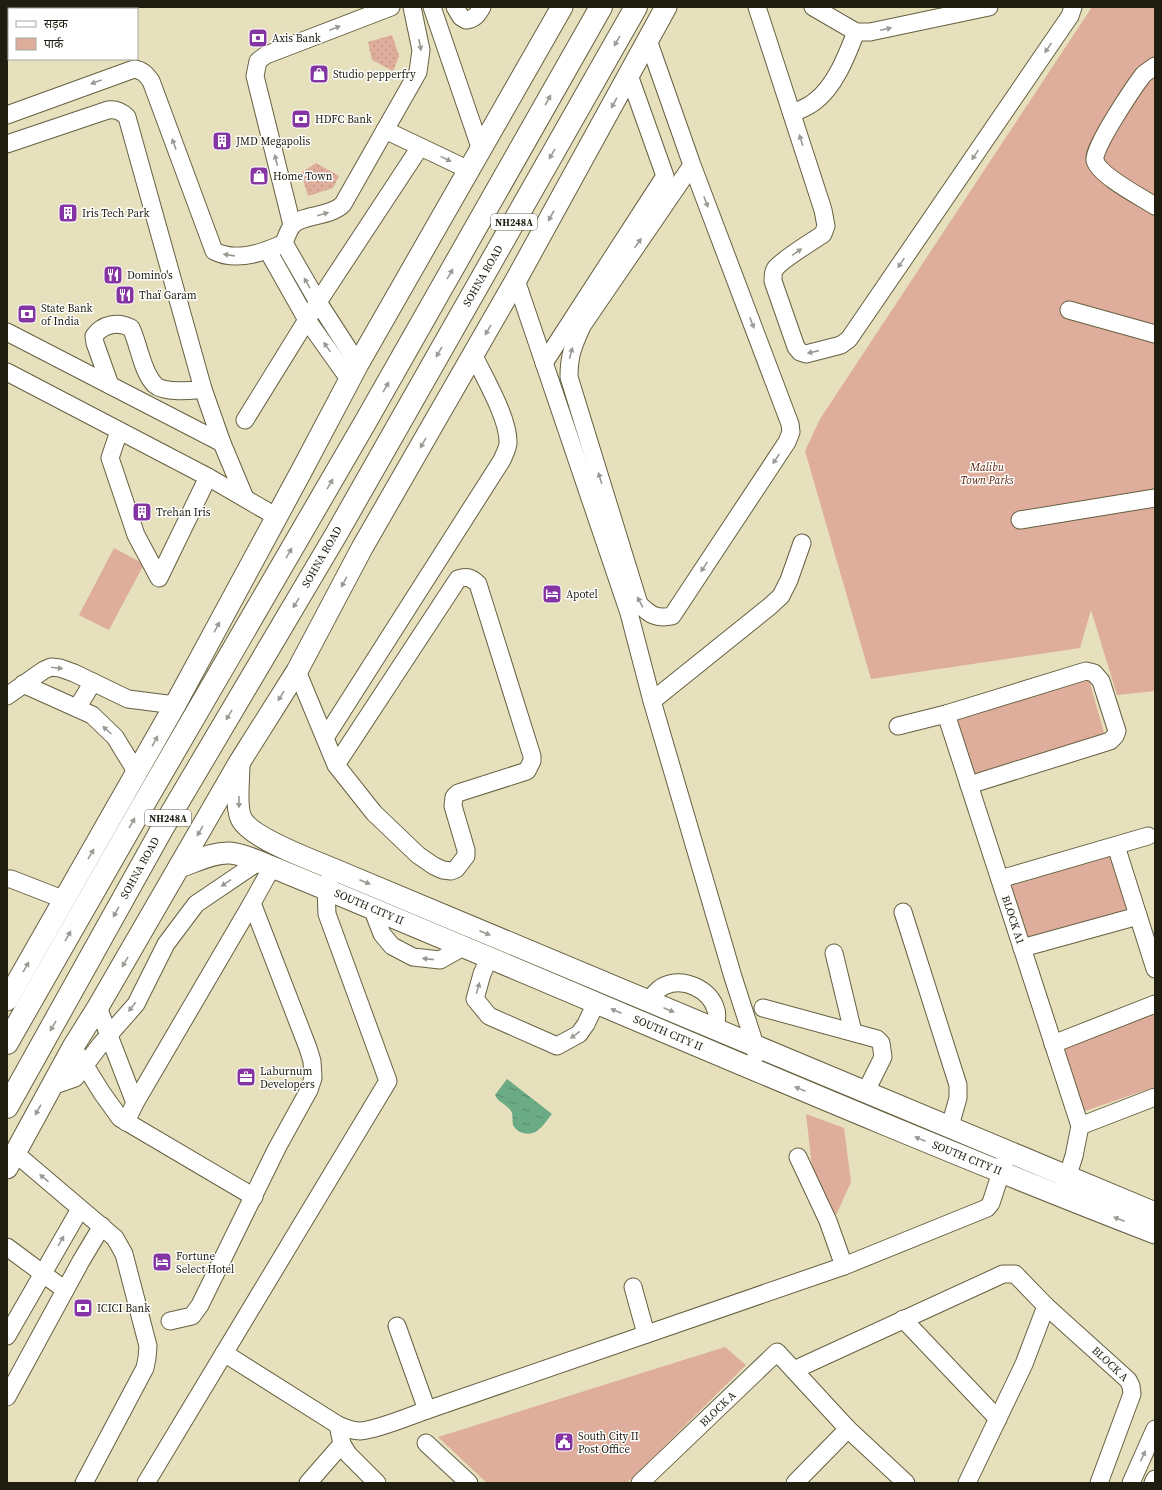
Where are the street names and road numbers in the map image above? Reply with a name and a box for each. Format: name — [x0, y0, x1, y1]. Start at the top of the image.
road number: NH248A — [491, 214, 537, 230]
street label: SOHNA ROAD — [459, 242, 507, 309]
street label: SOHNA ROAD — [298, 523, 346, 590]
road number: NH248A — [145, 810, 191, 826]
street label: SOHNA ROAD — [117, 834, 163, 902]
street label: SOUTH CITY II — [332, 886, 406, 928]
street label: BLOCK A1 — [998, 894, 1028, 946]
street label: SOUTH CITY II — [631, 1012, 705, 1054]
street label: SOUTH CITY II — [930, 1137, 1004, 1179]
street label: BLOCK A — [1088, 1343, 1132, 1385]
street label: BLOCK A — [697, 1387, 740, 1430]

